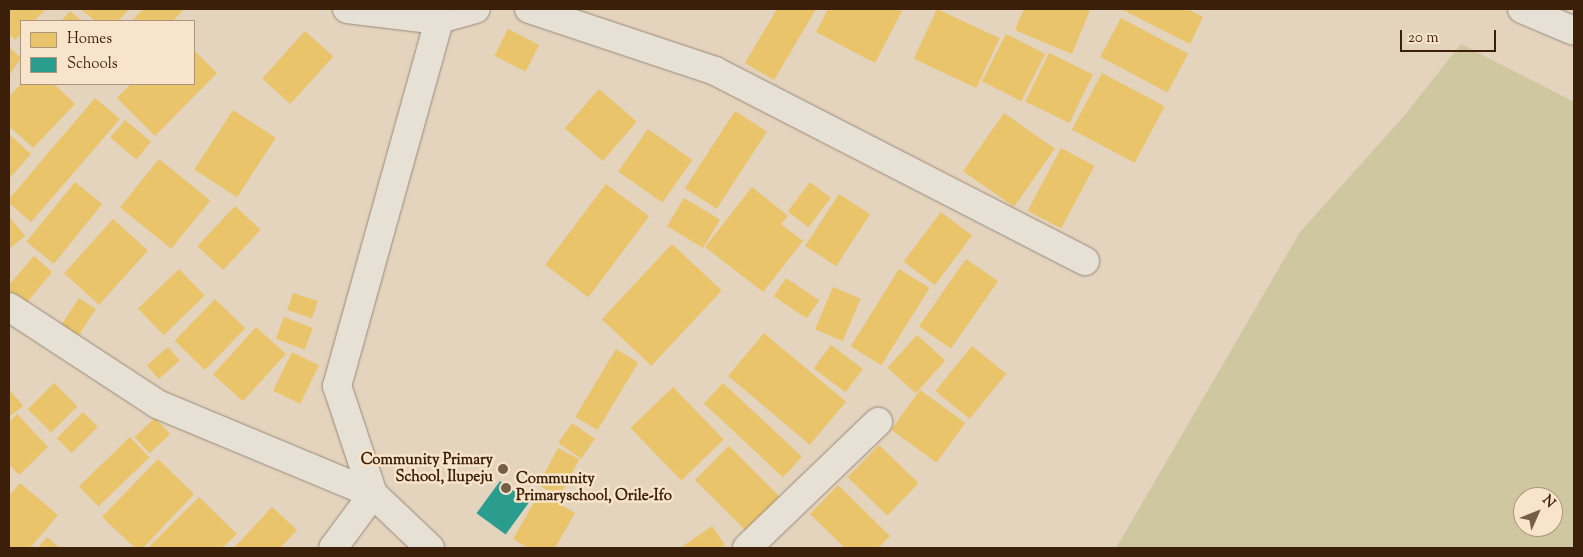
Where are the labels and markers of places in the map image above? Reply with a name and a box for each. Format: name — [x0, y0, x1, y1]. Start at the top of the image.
place label: Community Primary School, Ilupeju — [361, 451, 493, 486]
marker: Community Primary School, Ilupeju — [497, 463, 509, 475]
place label: Community Primaryschool, Orile-Ifo — [516, 470, 672, 505]
marker: Community Primaryschool, Orile-Ifo — [500, 482, 512, 494]

